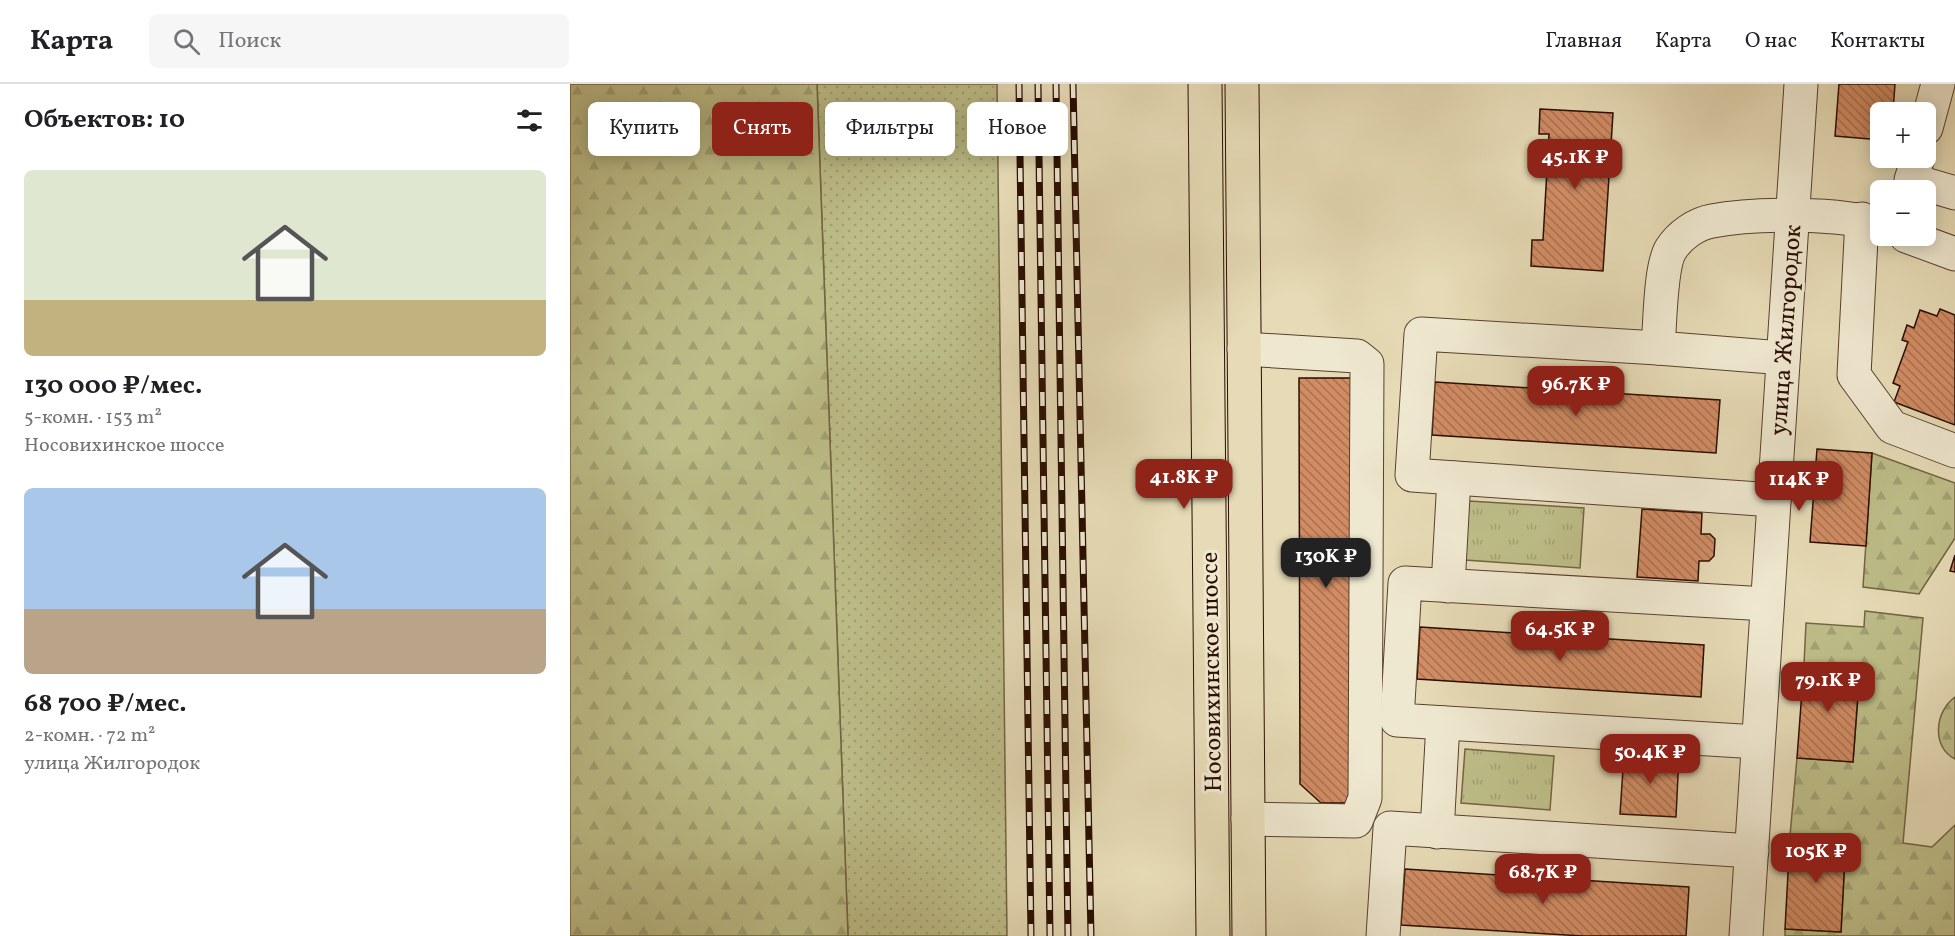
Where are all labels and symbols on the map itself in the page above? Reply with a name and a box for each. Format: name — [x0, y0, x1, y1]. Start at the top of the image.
pin: 45.1K ₽ — [1520, 139, 1630, 190]
street label: улица Жилгородок — [1763, 223, 1811, 437]
pin: 96.7K ₽ — [1521, 366, 1631, 417]
pin: 41.8K ₽ — [1129, 459, 1239, 510]
pin: 114K ₽ — [1750, 461, 1848, 512]
pin: 130K ₽ — [1277, 538, 1375, 589]
street label: Носовихинское шоссе — [1194, 551, 1232, 793]
pin: 64.5K ₽ — [1505, 611, 1615, 662]
pin: 79.1K ₽ — [1773, 662, 1883, 713]
pin: 50.4K ₽ — [1595, 734, 1705, 785]
pin: 105K ₽ — [1767, 833, 1865, 884]
pin: 68.7K ₽ — [1488, 854, 1598, 905]

